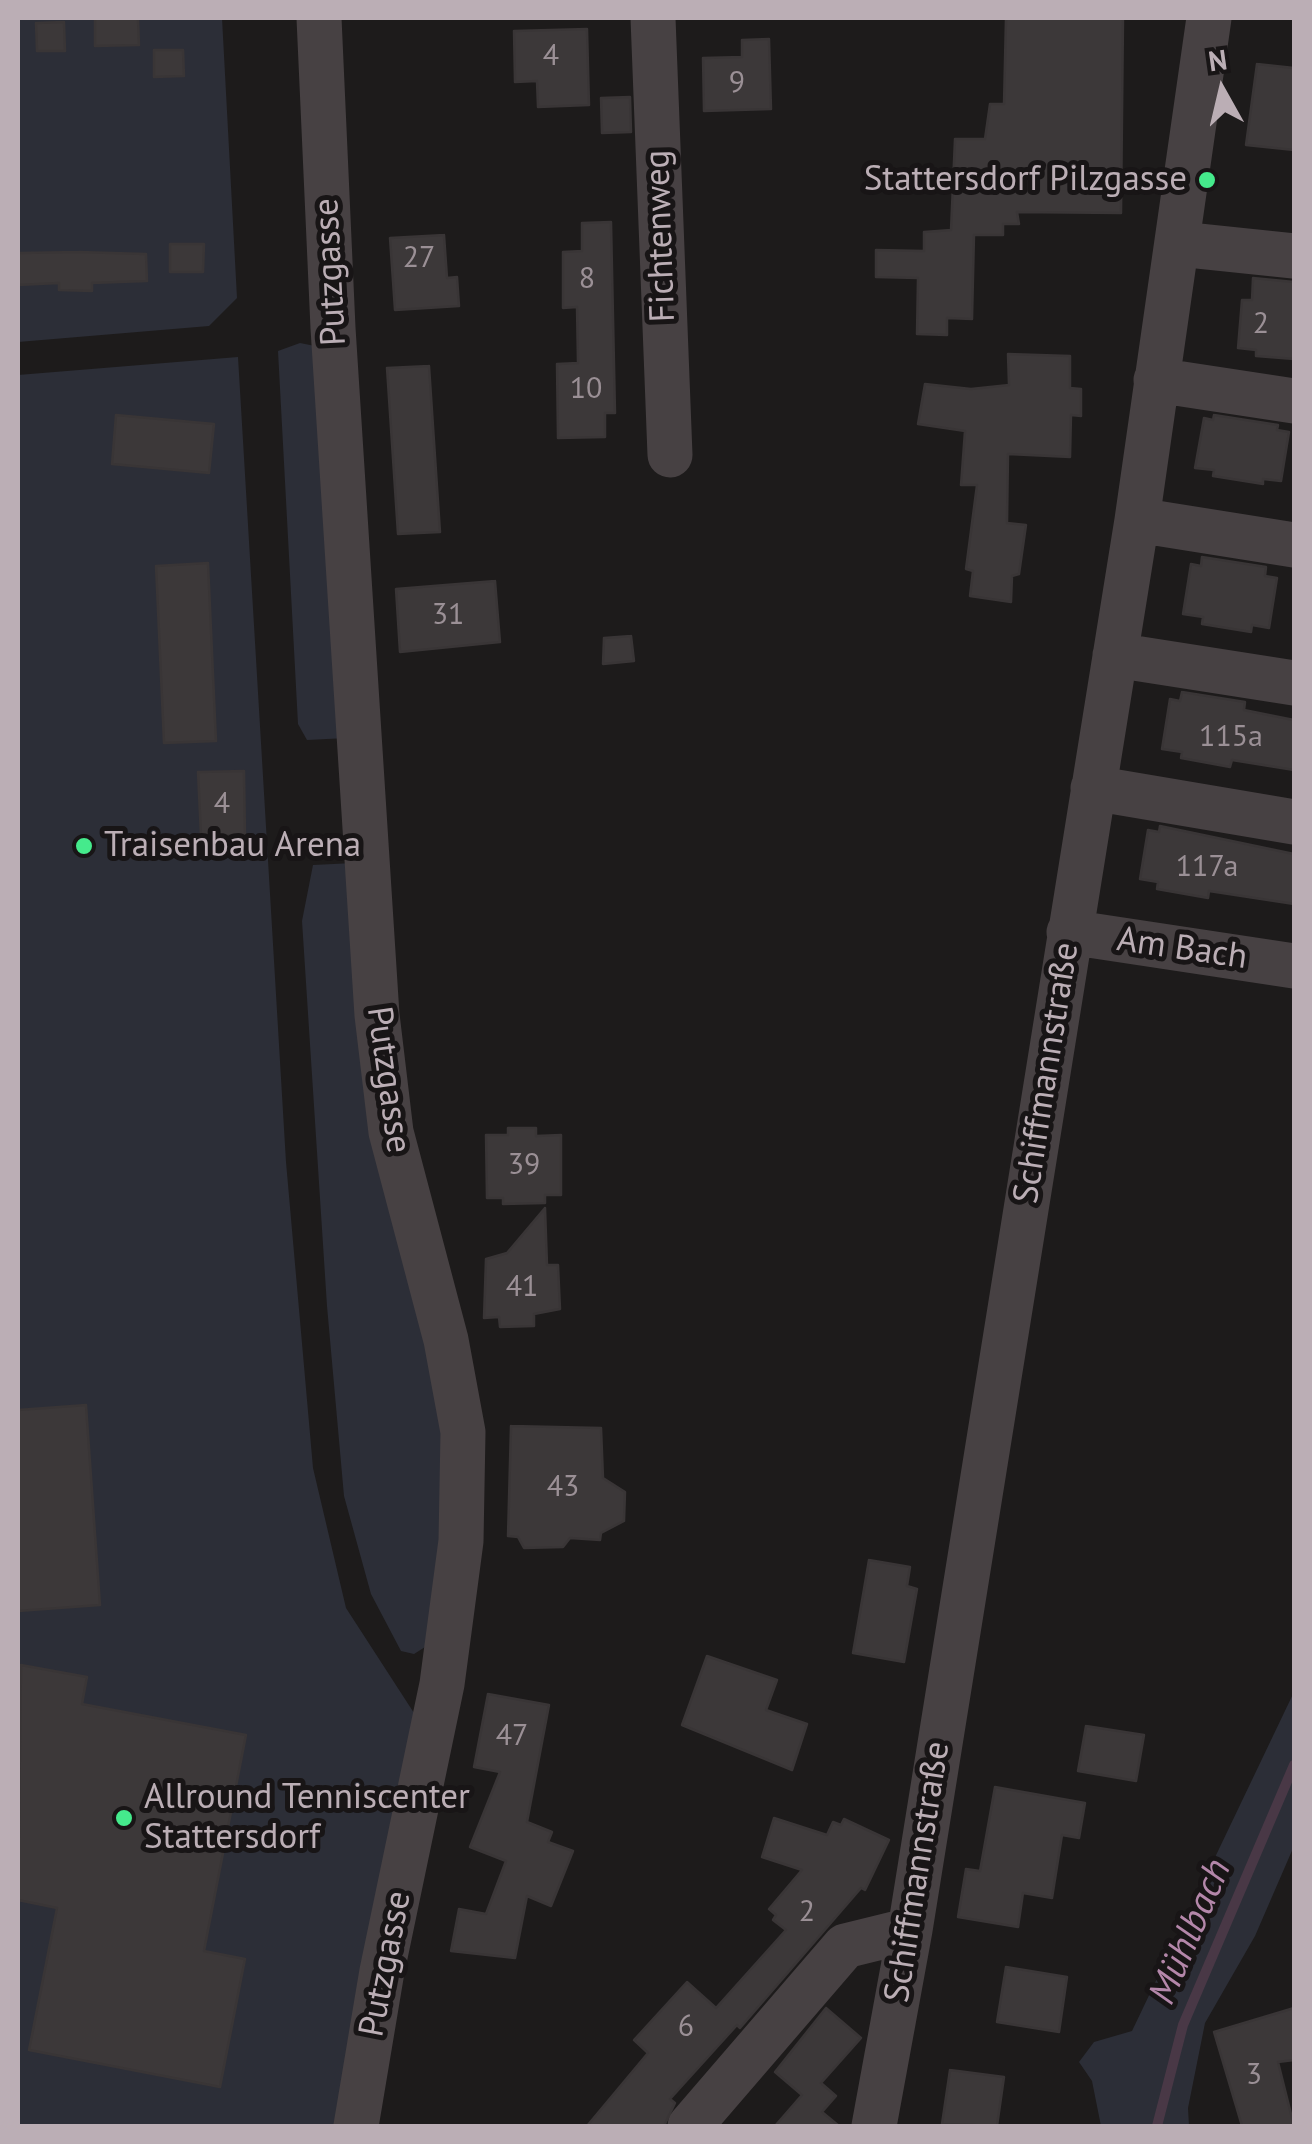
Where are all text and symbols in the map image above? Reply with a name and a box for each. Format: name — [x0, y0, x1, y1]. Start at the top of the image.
house number: 4 — [543, 38, 559, 74]
north arrow — [1172, 40, 1272, 140]
text: N — [1206, 40, 1229, 79]
house number: 9 — [729, 65, 745, 101]
street label: Fichtenweg — [637, 149, 685, 323]
place label: Stattersdorf Pilzgasse — [864, 159, 1187, 201]
marker: Stattersdorf Pilzgasse — [1196, 169, 1218, 191]
street label: Putzgasse — [306, 197, 356, 347]
house number: 27 — [403, 240, 435, 276]
house number: 8 — [579, 261, 595, 297]
house number: 2 — [1253, 306, 1269, 342]
house number: 10 — [570, 371, 602, 407]
house number: 31 — [432, 597, 464, 633]
house number: 115a — [1199, 719, 1263, 755]
house number: 4 — [214, 786, 230, 822]
place label: Traisenbau Arena — [104, 825, 361, 867]
marker: Traisenbau Arena — [73, 835, 95, 857]
house number: 117a — [1176, 849, 1238, 885]
street label: Am Bach — [1114, 919, 1250, 979]
street label: Schiffmannstraße — [1006, 940, 1088, 1206]
street label: Putzgasse — [357, 1004, 419, 1156]
house number: 39 — [508, 1147, 540, 1183]
house number: 41 — [506, 1269, 538, 1305]
house number: 43 — [547, 1469, 579, 1505]
house number: 47 — [496, 1718, 528, 1754]
street label: Schiffmannstraße — [877, 1739, 959, 2005]
place label: Allround Tenniscenter Stattersdorf — [144, 1777, 470, 1859]
marker: Allround Tenniscenter Stattersdorf — [113, 1807, 135, 1829]
water label: Mühlbach — [1140, 1853, 1242, 2011]
street label: Putzgasse — [351, 1888, 421, 2040]
house number: 2 — [799, 1894, 815, 1930]
house number: 6 — [678, 2009, 694, 2045]
house number: 3 — [1246, 2057, 1262, 2093]

